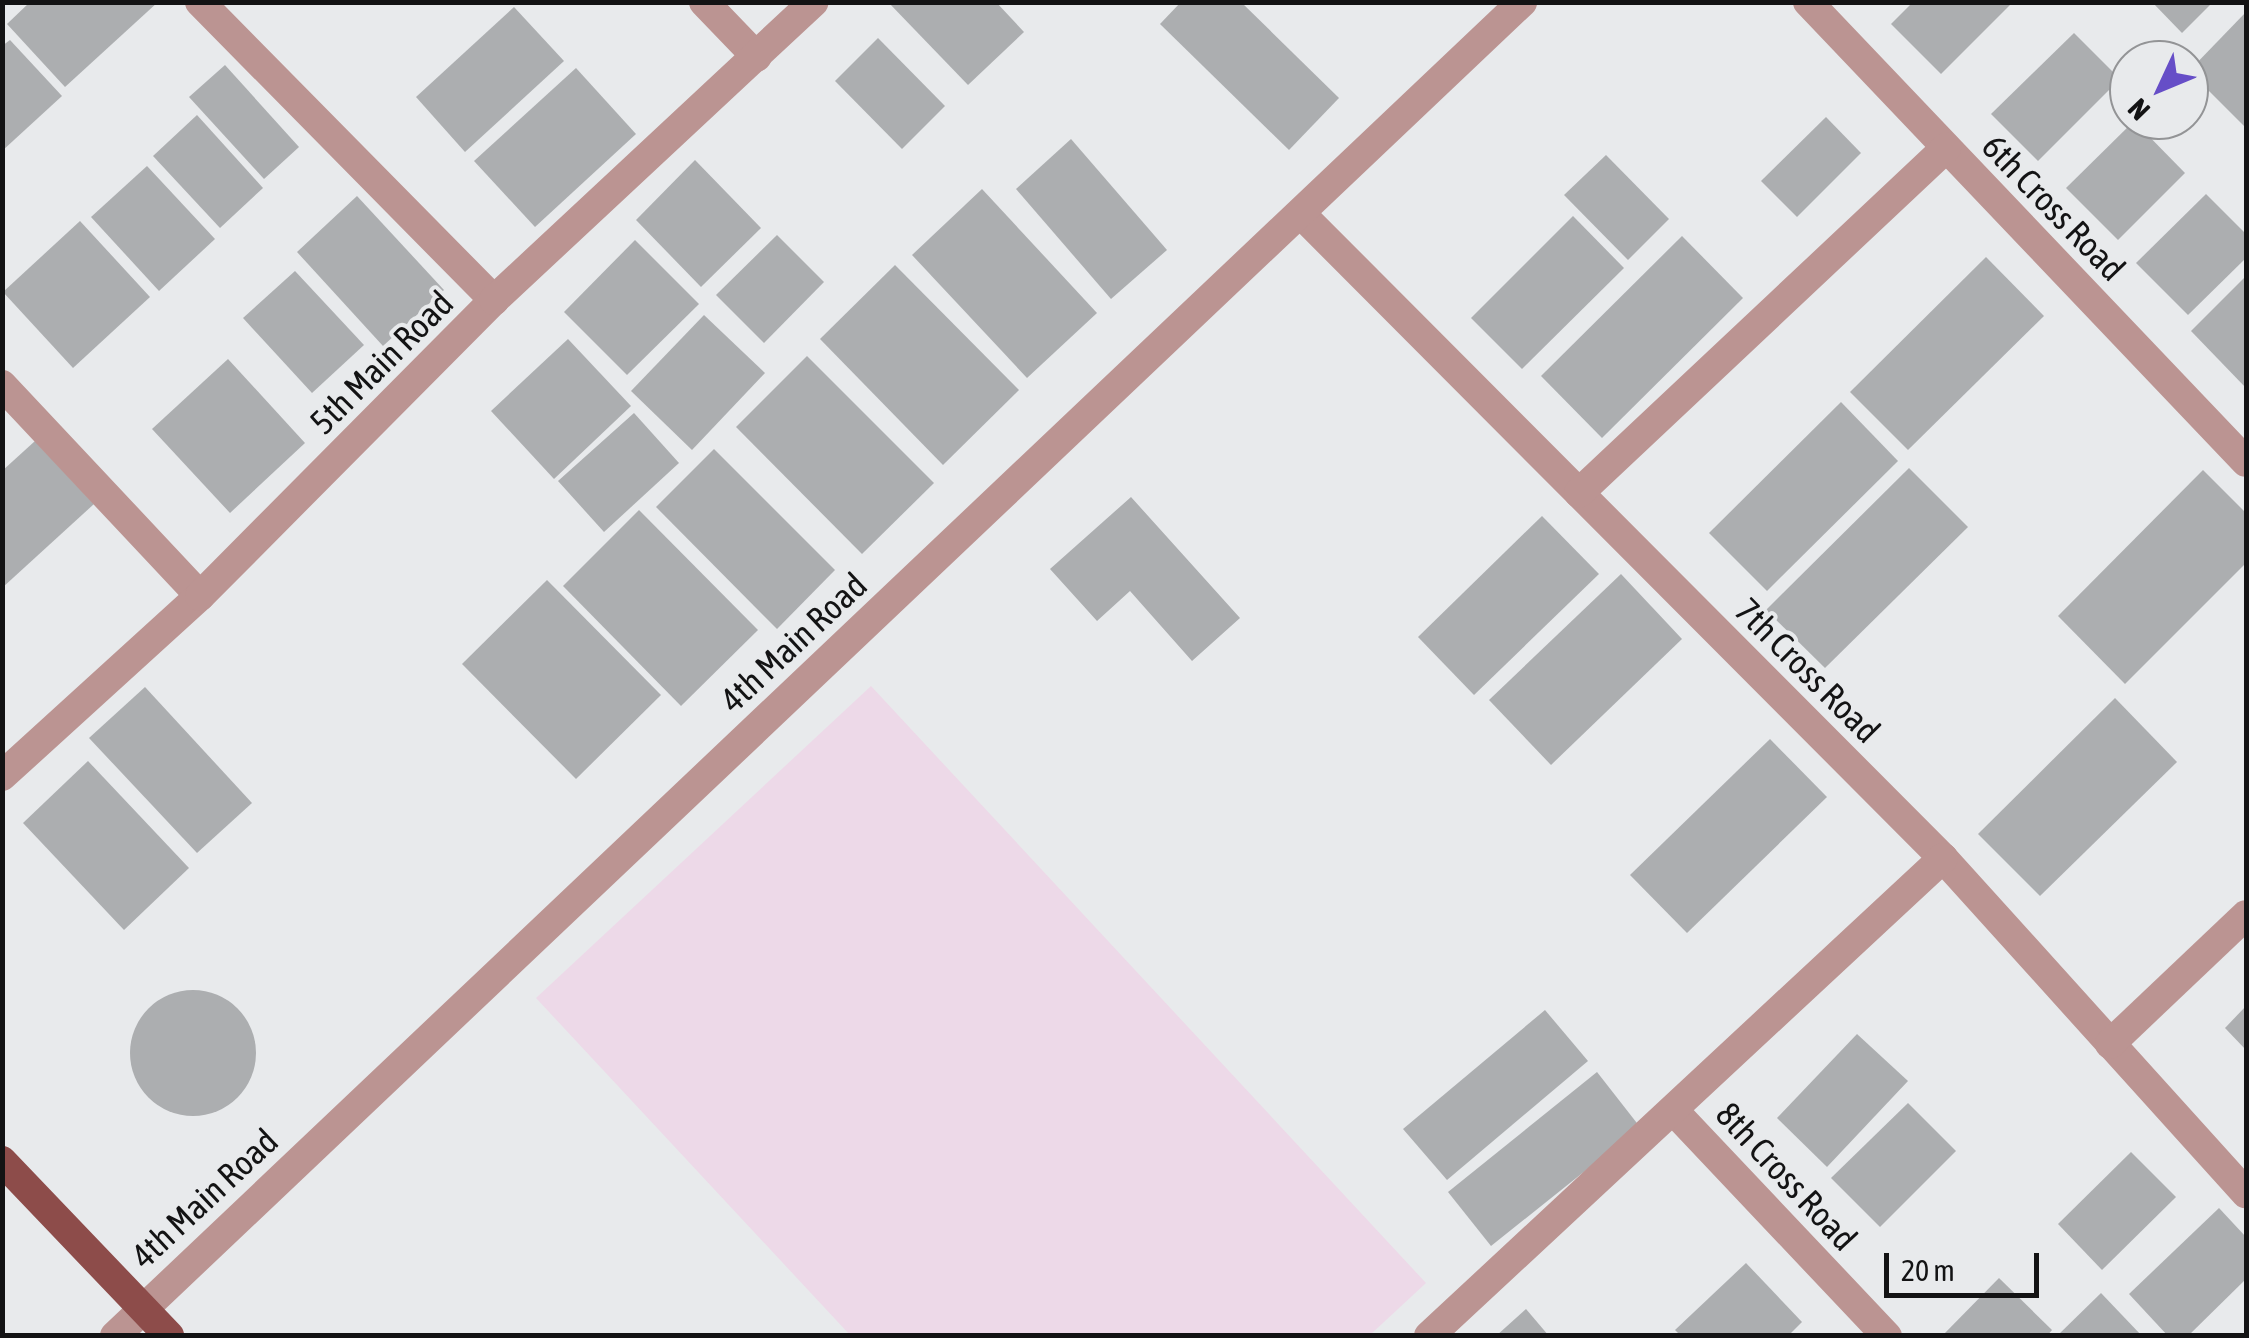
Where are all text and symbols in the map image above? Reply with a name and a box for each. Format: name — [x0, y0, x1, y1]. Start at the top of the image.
north arrow — [2109, 40, 2209, 140]
text: N — [2122, 92, 2156, 127]
street label: 6th Cross Road — [1974, 125, 2134, 289]
street label: 5th Main Road — [301, 282, 461, 442]
street label: 4th Main Road — [711, 564, 875, 720]
street label: 7th Cross Road — [1727, 589, 1889, 751]
street label: 8th Cross Road — [1708, 1093, 1866, 1259]
street label: 4th Main Road — [122, 1120, 286, 1276]
scale bar — [1889, 1233, 2044, 1295]
text: 20 m — [1901, 1253, 1955, 1287]

